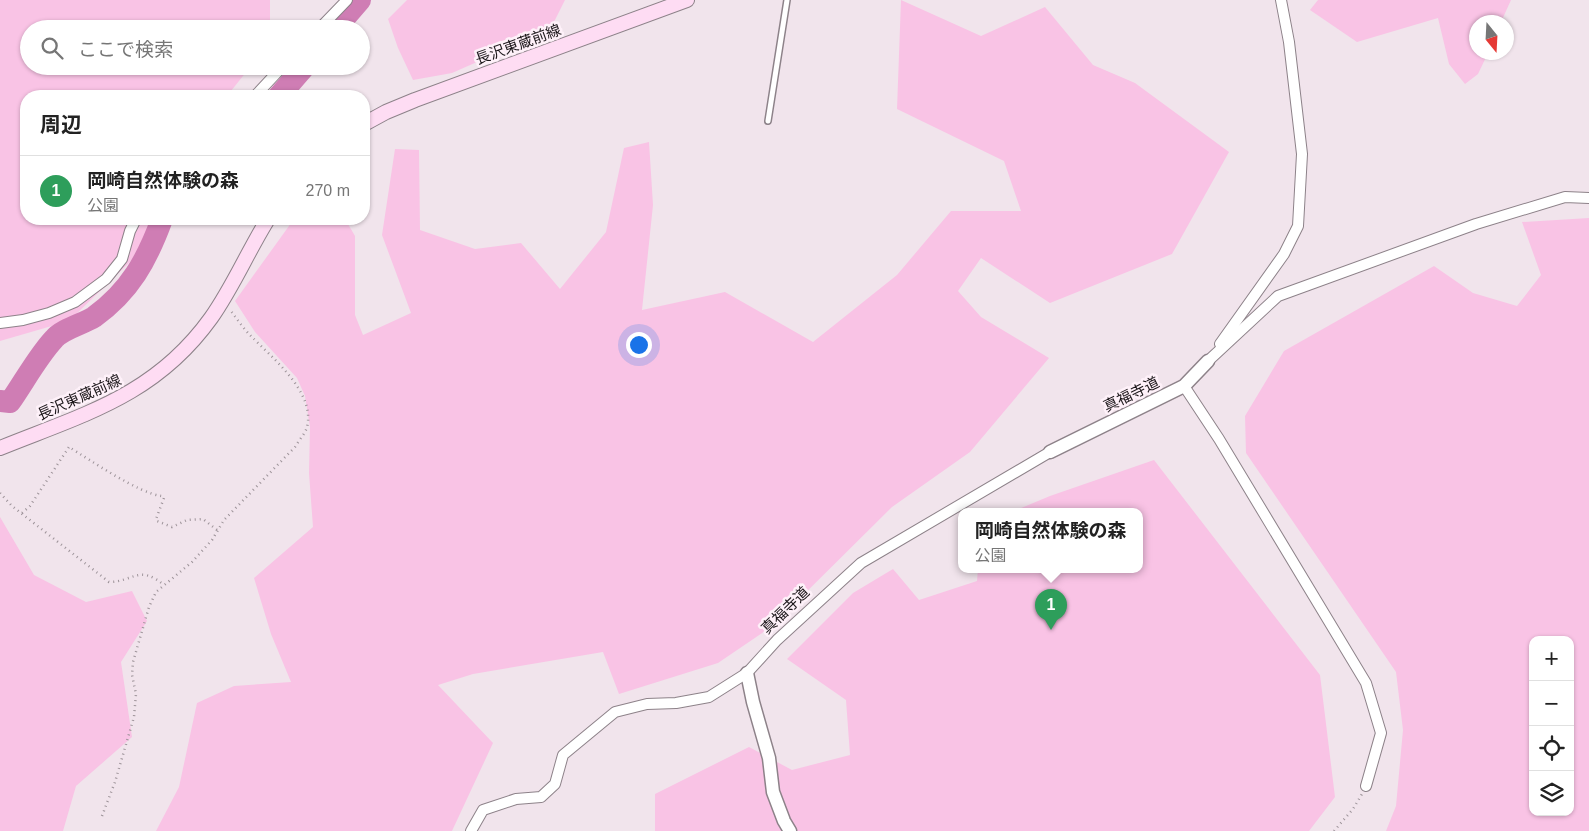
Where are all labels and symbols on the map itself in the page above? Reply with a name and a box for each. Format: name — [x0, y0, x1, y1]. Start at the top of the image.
north arrow — [1469, 15, 1514, 60]
street label: 長沢東蔵前線 — [473, 21, 563, 67]
your location — [626, 332, 652, 358]
street label: 長沢東蔵前線 — [34, 371, 124, 423]
street label: 真福寺道 — [1100, 373, 1162, 415]
street label: 真福寺道 — [758, 583, 812, 637]
pin: 1 — [1035, 589, 1067, 630]

